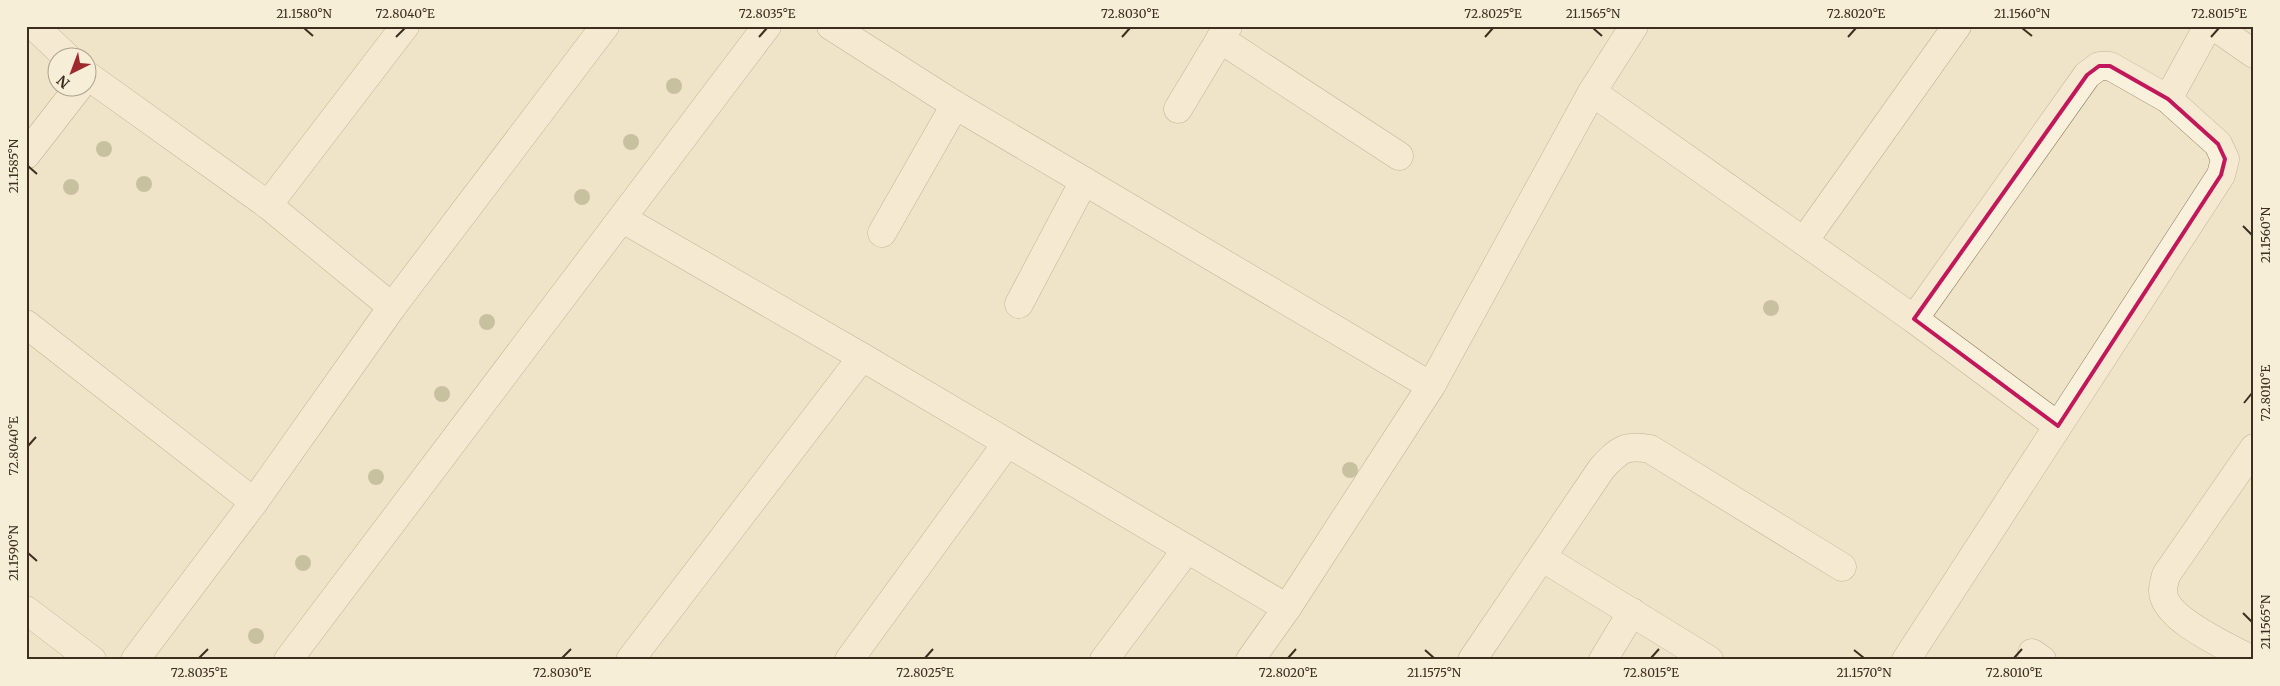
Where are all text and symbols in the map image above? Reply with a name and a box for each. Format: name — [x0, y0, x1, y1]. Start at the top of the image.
text: 21.1580°N — [276, 6, 333, 21]
text: 72.8040°E — [375, 6, 435, 21]
text: 72.8035°E — [739, 6, 796, 21]
text: 72.8030°E — [1101, 6, 1159, 21]
text: 72.8025°E — [1464, 6, 1522, 21]
text: 21.1565°N — [1566, 6, 1621, 21]
text: 72.8020°E — [1827, 6, 1886, 21]
text: 21.1560°N — [1994, 6, 2051, 21]
text: 72.8015°E — [2191, 6, 2247, 21]
north arrow — [48, 48, 98, 98]
text: N — [53, 71, 73, 92]
text: 21.1585°N — [6, 138, 21, 193]
text: 21.1560°N — [2258, 206, 2273, 263]
text: 72.8010°E — [2258, 364, 2273, 421]
text: 72.8040°E — [6, 416, 21, 476]
text: 21.1590°N — [6, 524, 21, 581]
text: 21.1565°N — [2258, 594, 2273, 649]
text: 72.8035°E — [171, 665, 228, 680]
text: 72.8030°E — [533, 665, 591, 680]
text: 72.8025°E — [896, 665, 954, 680]
text: 72.8020°E — [1259, 665, 1318, 680]
text: 21.1575°N — [1407, 665, 1462, 680]
text: 72.8015°E — [1623, 665, 1679, 680]
text: 21.1570°N — [1837, 665, 1892, 680]
text: 72.8010°E — [1986, 665, 2043, 680]

